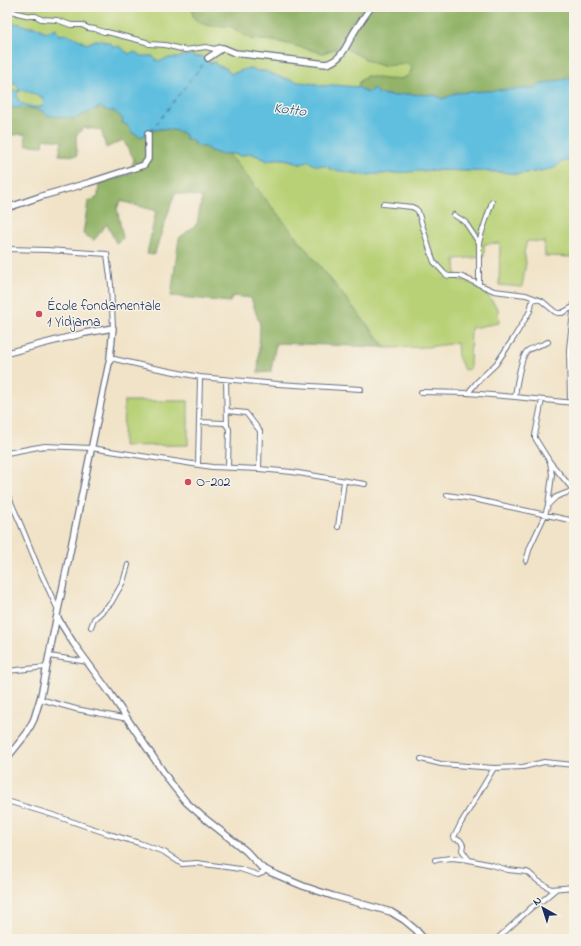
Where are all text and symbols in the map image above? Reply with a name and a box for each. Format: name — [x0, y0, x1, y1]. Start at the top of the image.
water label: Kotto — [272, 97, 309, 123]
place label: École fondamentale 1 Yidjama — [47, 296, 162, 333]
marker: École fondamentale 1 Yidjama — [34, 309, 44, 319]
place label: O-202 — [196, 472, 230, 493]
marker: O-202 — [183, 477, 193, 487]
north arrow — [523, 888, 563, 928]
text: N — [529, 892, 545, 910]

